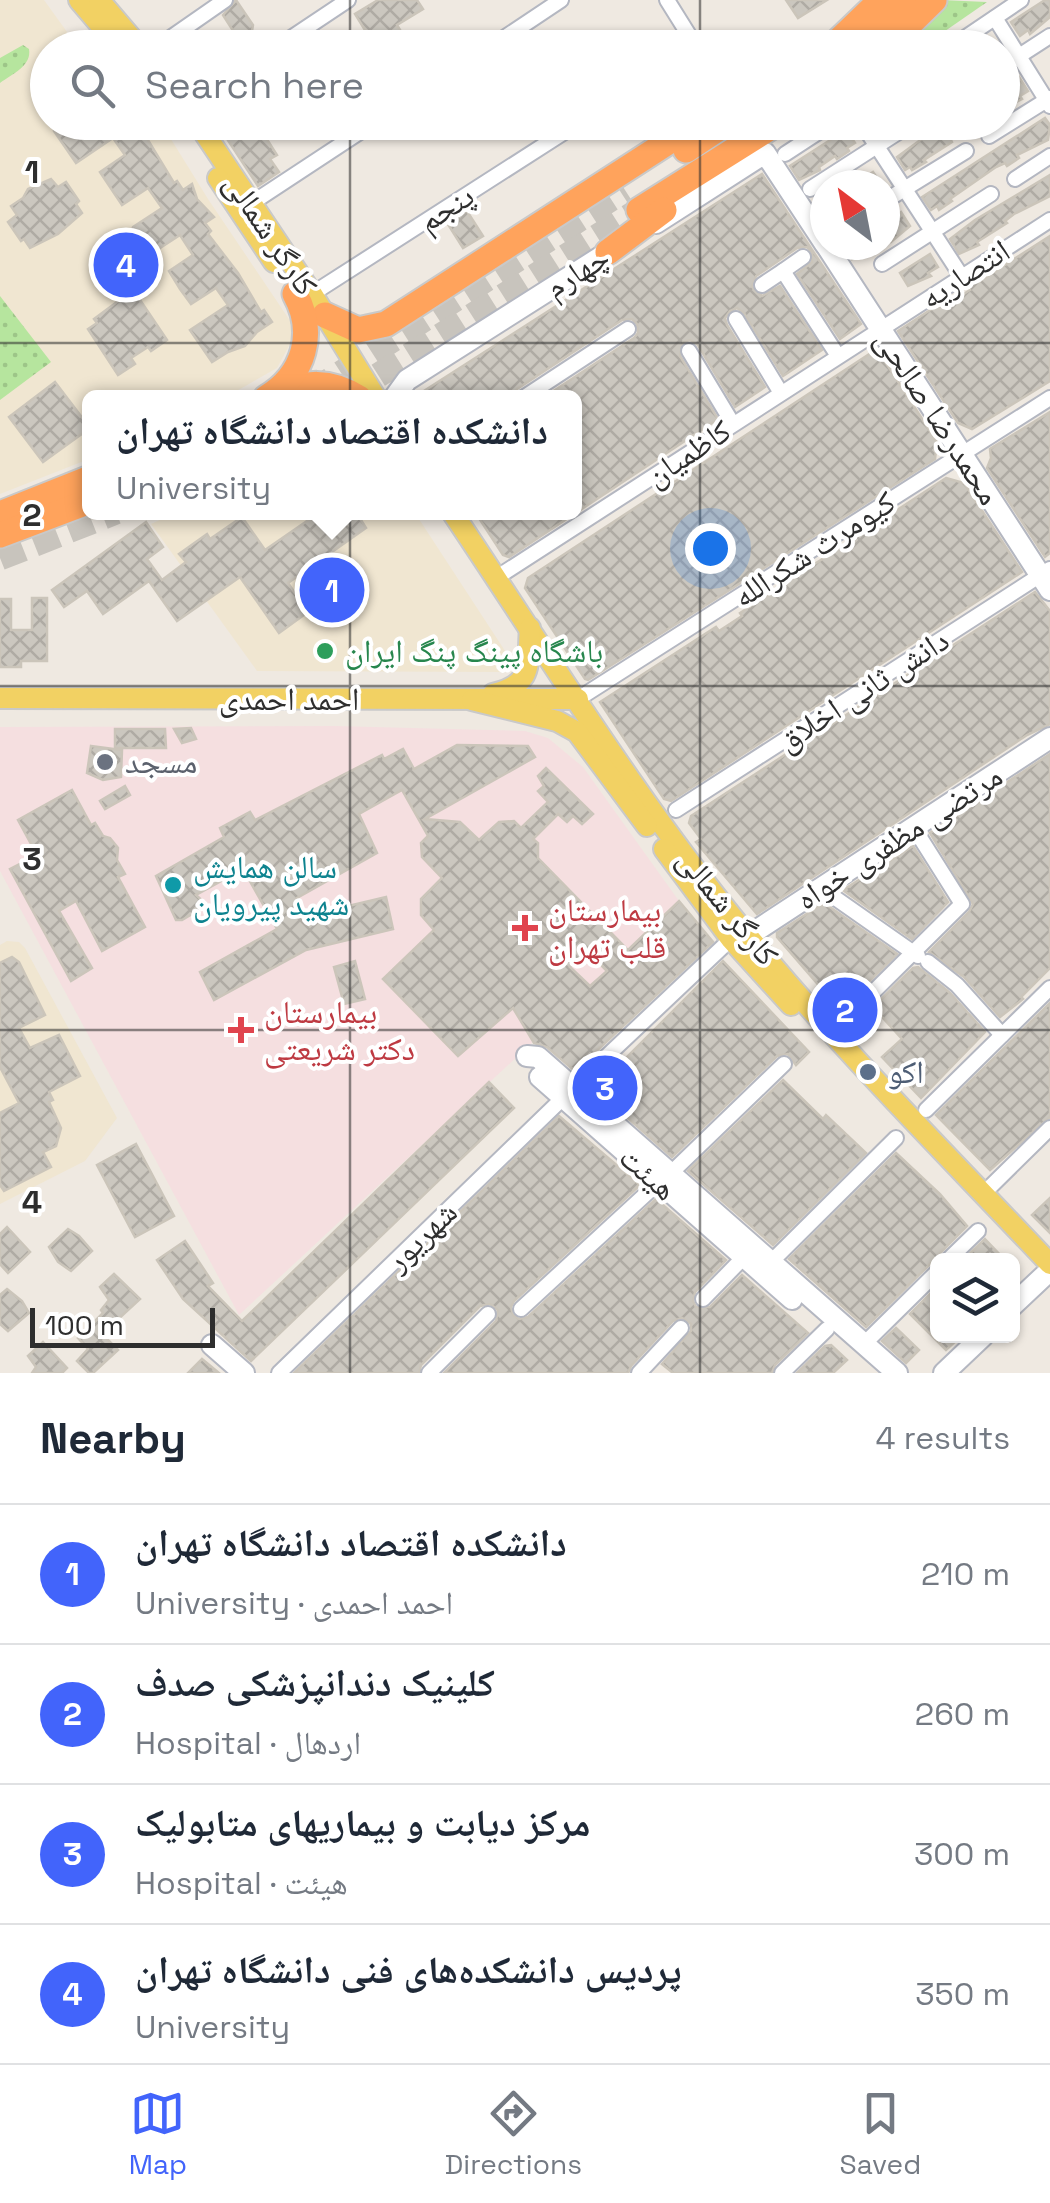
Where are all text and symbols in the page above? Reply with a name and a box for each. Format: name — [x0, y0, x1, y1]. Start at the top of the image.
search box — [30, 30, 1020, 140]
icon: search — [65, 58, 120, 113]
text: Search here — [145, 61, 364, 109]
text: 1 — [25, 152, 39, 192]
street label: کارگر شمالی — [215, 165, 327, 303]
north arrow — [810, 170, 900, 260]
street label: پنجم — [411, 175, 482, 242]
pin: 4 — [94, 228, 158, 302]
street label: انتصاریه — [913, 230, 1017, 318]
street label: چهارم — [537, 237, 617, 308]
street label: محمدرضا صالحی — [866, 322, 1010, 512]
popup — [82, 390, 582, 520]
text: دانشکده اقتصاد دانشگاه تهران — [116, 407, 548, 455]
street label: کاظمیان — [638, 411, 738, 495]
text: University — [116, 468, 271, 508]
street label: کیومرث شکرالله — [725, 482, 903, 616]
text: 2 — [22, 495, 42, 535]
your location — [685, 523, 736, 574]
pin: 1 — [300, 552, 364, 628]
street label: دانش ثانی اخلاق — [770, 620, 956, 760]
place label: باشگاه پینگ پنگ ایران — [345, 631, 603, 671]
marker: باشگاه پینگ پنگ ایران — [314, 640, 336, 662]
street label: احمد احمدی — [219, 679, 359, 719]
place label: مسجد — [125, 742, 197, 782]
marker: مسجد — [94, 751, 116, 773]
street label: مرتضی مظفری خواه — [788, 756, 1010, 918]
text: 3 — [22, 839, 42, 879]
street label: کارگر شمالی — [669, 840, 787, 974]
place label: سالن همایش شهید پیرویان — [193, 847, 349, 924]
marker: سالن همایش شهید پیرویان — [162, 874, 184, 896]
place label: بیمارستان قلب تهران — [548, 890, 666, 967]
marker: بیمارستان قلب تهران — [512, 915, 538, 941]
pin: 2 — [812, 972, 878, 1048]
place label: بیمارستان دکتر شریعتی — [264, 992, 415, 1069]
marker: بیمارستان دکتر شریعتی — [228, 1017, 254, 1043]
pin: 3 — [572, 1050, 638, 1126]
place label: اکو — [888, 1052, 924, 1092]
marker: اکو — [857, 1061, 879, 1083]
street label: هیئت — [611, 1137, 685, 1209]
text: 4 — [22, 1182, 42, 1222]
street label: شهریور — [376, 1192, 465, 1280]
map controls — [930, 1253, 1020, 1343]
button: layers — [930, 1253, 1020, 1343]
scale bar — [30, 1303, 215, 1348]
text: 100 m — [45, 1307, 124, 1343]
text: Nearby — [40, 1412, 186, 1465]
text: 4 results — [875, 1418, 1010, 1458]
text: دانشکده اقتصاد دانشگاه تهران — [135, 1519, 567, 1567]
text: 1 — [65, 1554, 80, 1594]
text: 210 m — [921, 1554, 1010, 1594]
text: University · احمد احمدی — [135, 1583, 453, 1623]
text: کلینیک دندانپزشکی صدف — [135, 1659, 495, 1707]
text: 2 — [63, 1694, 82, 1734]
text: 260 m — [915, 1694, 1010, 1734]
text: Hospital · اردهال — [135, 1723, 361, 1763]
text: مرکز دیابت و بیماریهای متابولیک — [135, 1799, 590, 1847]
text: 3 — [63, 1834, 82, 1874]
text: 300 m — [914, 1834, 1010, 1874]
text: Hospital · هیئت — [135, 1863, 348, 1903]
text: پردیس دانشکده‌های فنی دانشگاه تهران — [135, 1946, 682, 1994]
text: 4 — [62, 1974, 83, 2014]
text: 350 m — [915, 1974, 1010, 2014]
text: University — [135, 2007, 290, 2047]
tab: Map — [129, 2086, 187, 2182]
tab: Directions — [445, 2086, 582, 2182]
tab: Saved — [840, 2086, 921, 2182]

